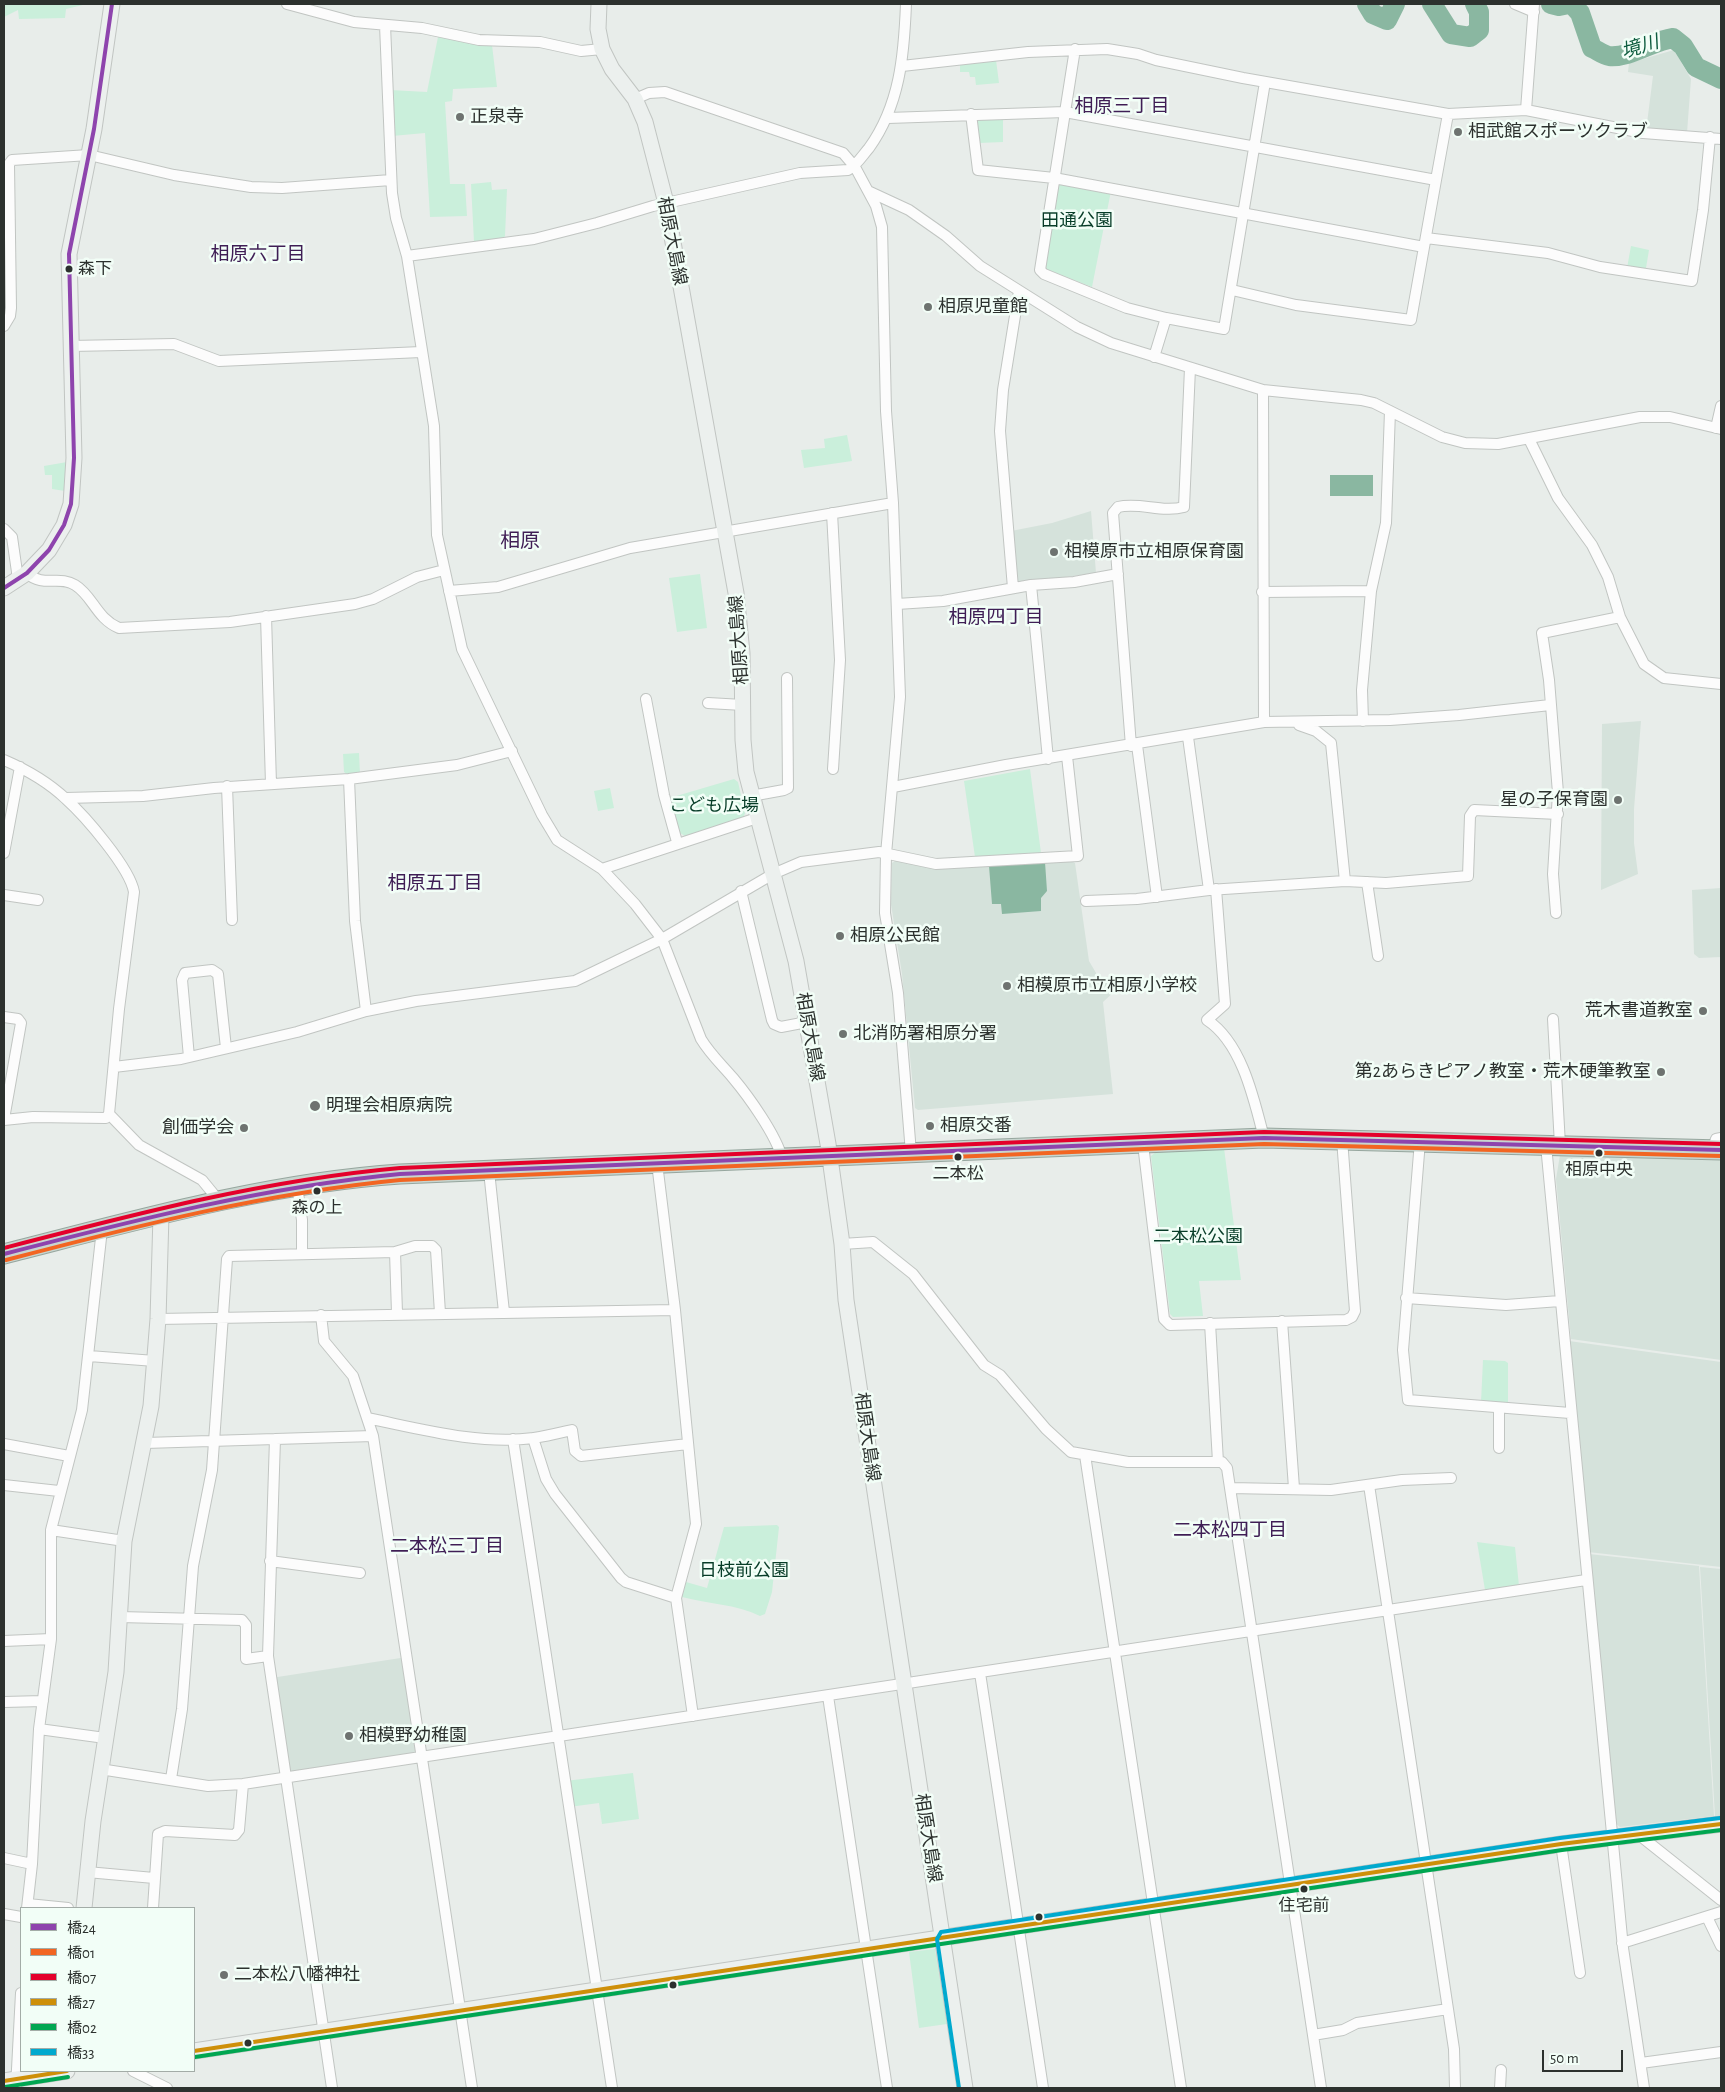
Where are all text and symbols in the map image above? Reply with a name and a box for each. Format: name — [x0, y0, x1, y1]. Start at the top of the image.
water label: 境川 — [1618, 31, 1662, 63]
district label: 相原三丁目 — [1075, 95, 1169, 117]
place label: 正泉寺 — [470, 106, 524, 128]
marker: 正泉寺 — [454, 111, 466, 123]
place label: 相武館スポーツクラブ — [1468, 121, 1648, 143]
marker: 相武館スポーツクラブ — [1452, 126, 1464, 138]
street label: 相原大島線 — [653, 195, 691, 287]
park label: 田通公園 — [1041, 210, 1113, 232]
district label: 相原六丁目 — [211, 243, 305, 265]
place label: 森下 — [78, 259, 112, 279]
marker: 森下 — [64, 264, 74, 274]
place label: 相原児童館 — [938, 296, 1028, 318]
marker: 相原児童館 — [922, 301, 934, 313]
district label: 相原 — [500, 529, 540, 553]
place label: 相模原市立相原保育園 — [1064, 541, 1244, 563]
marker: 相模原市立相原保育園 — [1048, 546, 1060, 558]
street label: 相原大島線 — [725, 594, 753, 686]
district label: 相原四丁目 — [949, 606, 1043, 628]
place label: 星の子保育園 — [1500, 789, 1608, 811]
marker: 星の子保育園 — [1612, 794, 1624, 806]
park label: こども広場 — [669, 795, 759, 817]
district label: 相原五丁目 — [388, 872, 482, 894]
place label: 相原公民館 — [850, 925, 940, 947]
marker: 相原公民館 — [834, 930, 846, 942]
place label: 相模原市立相原小学校 — [1017, 975, 1197, 997]
marker: 相模原市立相原小学校 — [1001, 980, 1013, 992]
street label: 相原大島線 — [792, 991, 828, 1083]
place label: 荒木書道教室 — [1585, 1000, 1693, 1022]
marker: 荒木書道教室 — [1697, 1005, 1709, 1017]
place label: 北消防署相原分署 — [853, 1023, 997, 1045]
marker: 北消防署相原分署 — [837, 1028, 849, 1040]
place label: 第2あらきピアノ教室・荒木硬筆教室 — [1355, 1061, 1651, 1083]
marker: 第2あらきピアノ教室・荒木硬筆教室 — [1655, 1066, 1667, 1078]
place label: 明理会相原病院 — [326, 1095, 452, 1117]
marker: 明理会相原病院 — [308, 1099, 322, 1113]
place label: 相原交番 — [940, 1115, 1012, 1137]
place label: 創価学会 — [162, 1117, 234, 1139]
marker: 相原交番 — [924, 1120, 936, 1132]
marker: 創価学会 — [238, 1122, 250, 1134]
marker: 相原中央 — [1594, 1148, 1604, 1158]
marker: 二本松 — [953, 1152, 963, 1162]
place label: 相原中央 — [1565, 1160, 1633, 1180]
place label: 二本松 — [933, 1164, 983, 1184]
marker: 森の上 — [312, 1186, 322, 1196]
place label: 森の上 — [292, 1198, 342, 1218]
park label: 二本松公園 — [1153, 1226, 1243, 1248]
street label: 相原大島線 — [850, 1391, 884, 1483]
district label: 二本松四丁目 — [1173, 1519, 1287, 1541]
district label: 二本松三丁目 — [390, 1535, 504, 1557]
park label: 日枝前公園 — [699, 1560, 789, 1582]
place label: 相模野幼稚園 — [359, 1725, 467, 1747]
marker: 相模野幼稚園 — [343, 1730, 355, 1742]
street label: 相原大島線 — [910, 1792, 946, 1884]
marker: 住宅前 — [1299, 1884, 1309, 1894]
place label: 住宅前 — [1279, 1896, 1329, 1916]
legend — [20, 1907, 195, 2072]
unlabelled marker — [1034, 1912, 1044, 1922]
text: 橋24 — [67, 1921, 96, 1936]
text: 橋01 — [67, 1946, 95, 1961]
place label: 二本松八幡神社 — [234, 1964, 360, 1986]
marker: 二本松八幡神社 — [218, 1969, 230, 1981]
text: 橋07 — [67, 1971, 96, 1986]
unlabelled marker — [668, 1980, 678, 1990]
text: 橋27 — [67, 1996, 95, 2011]
text: 橋02 — [67, 2021, 97, 2036]
unlabelled marker — [243, 2038, 253, 2048]
scale bar — [1545, 2040, 1626, 2072]
text: 橋33 — [67, 2046, 94, 2061]
text: 50 m — [1550, 2051, 1579, 2066]

